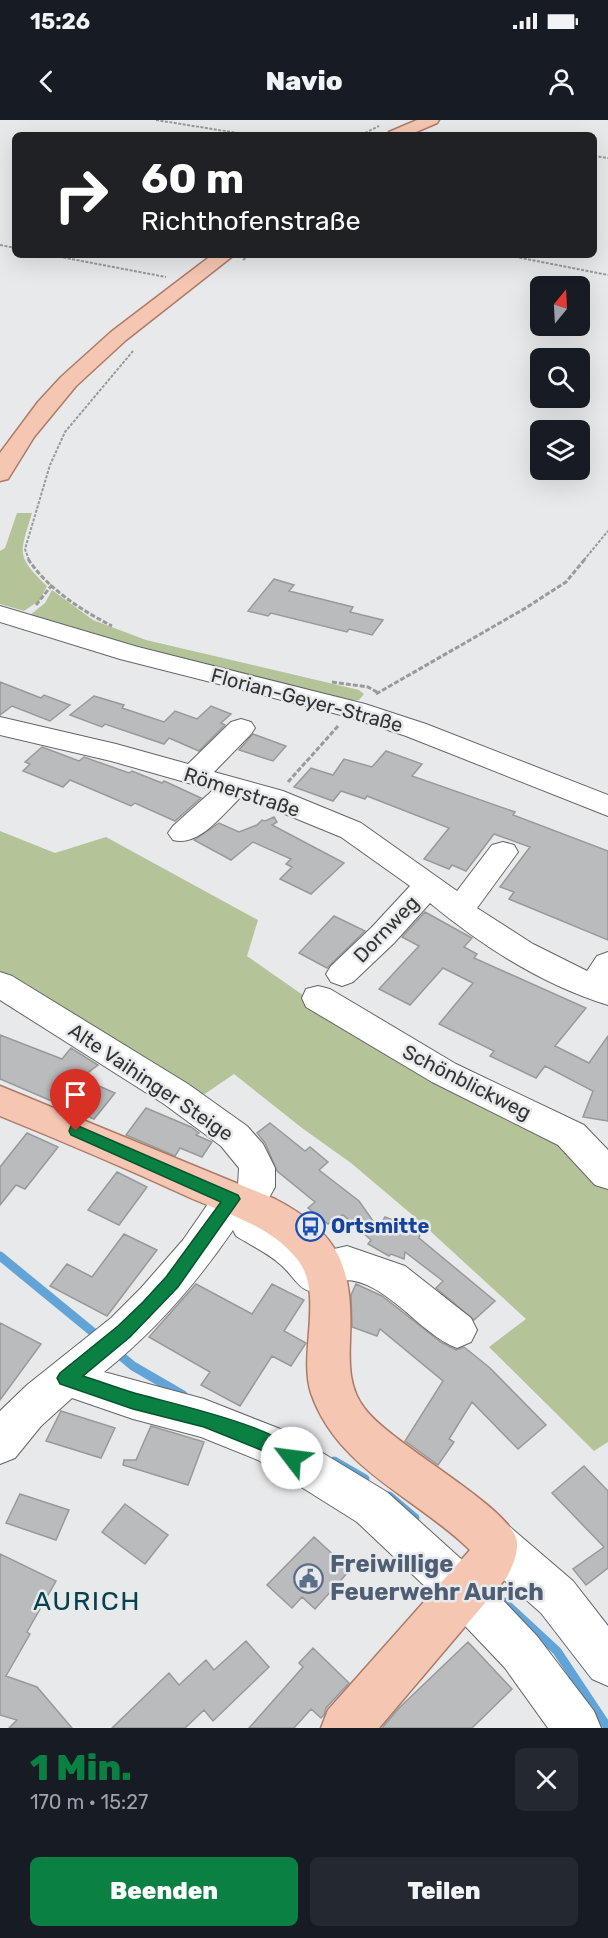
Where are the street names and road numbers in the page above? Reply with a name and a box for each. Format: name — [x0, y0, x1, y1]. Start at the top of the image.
street label: Florian-Geyer-Straße — [209, 663, 405, 737]
street label: Römerstraße — [181, 762, 303, 822]
street label: Dornweg — [348, 891, 424, 967]
street label: Alte Vaihinger Steige — [64, 1018, 238, 1146]
street label: Schönblickweg — [399, 1039, 535, 1125]

